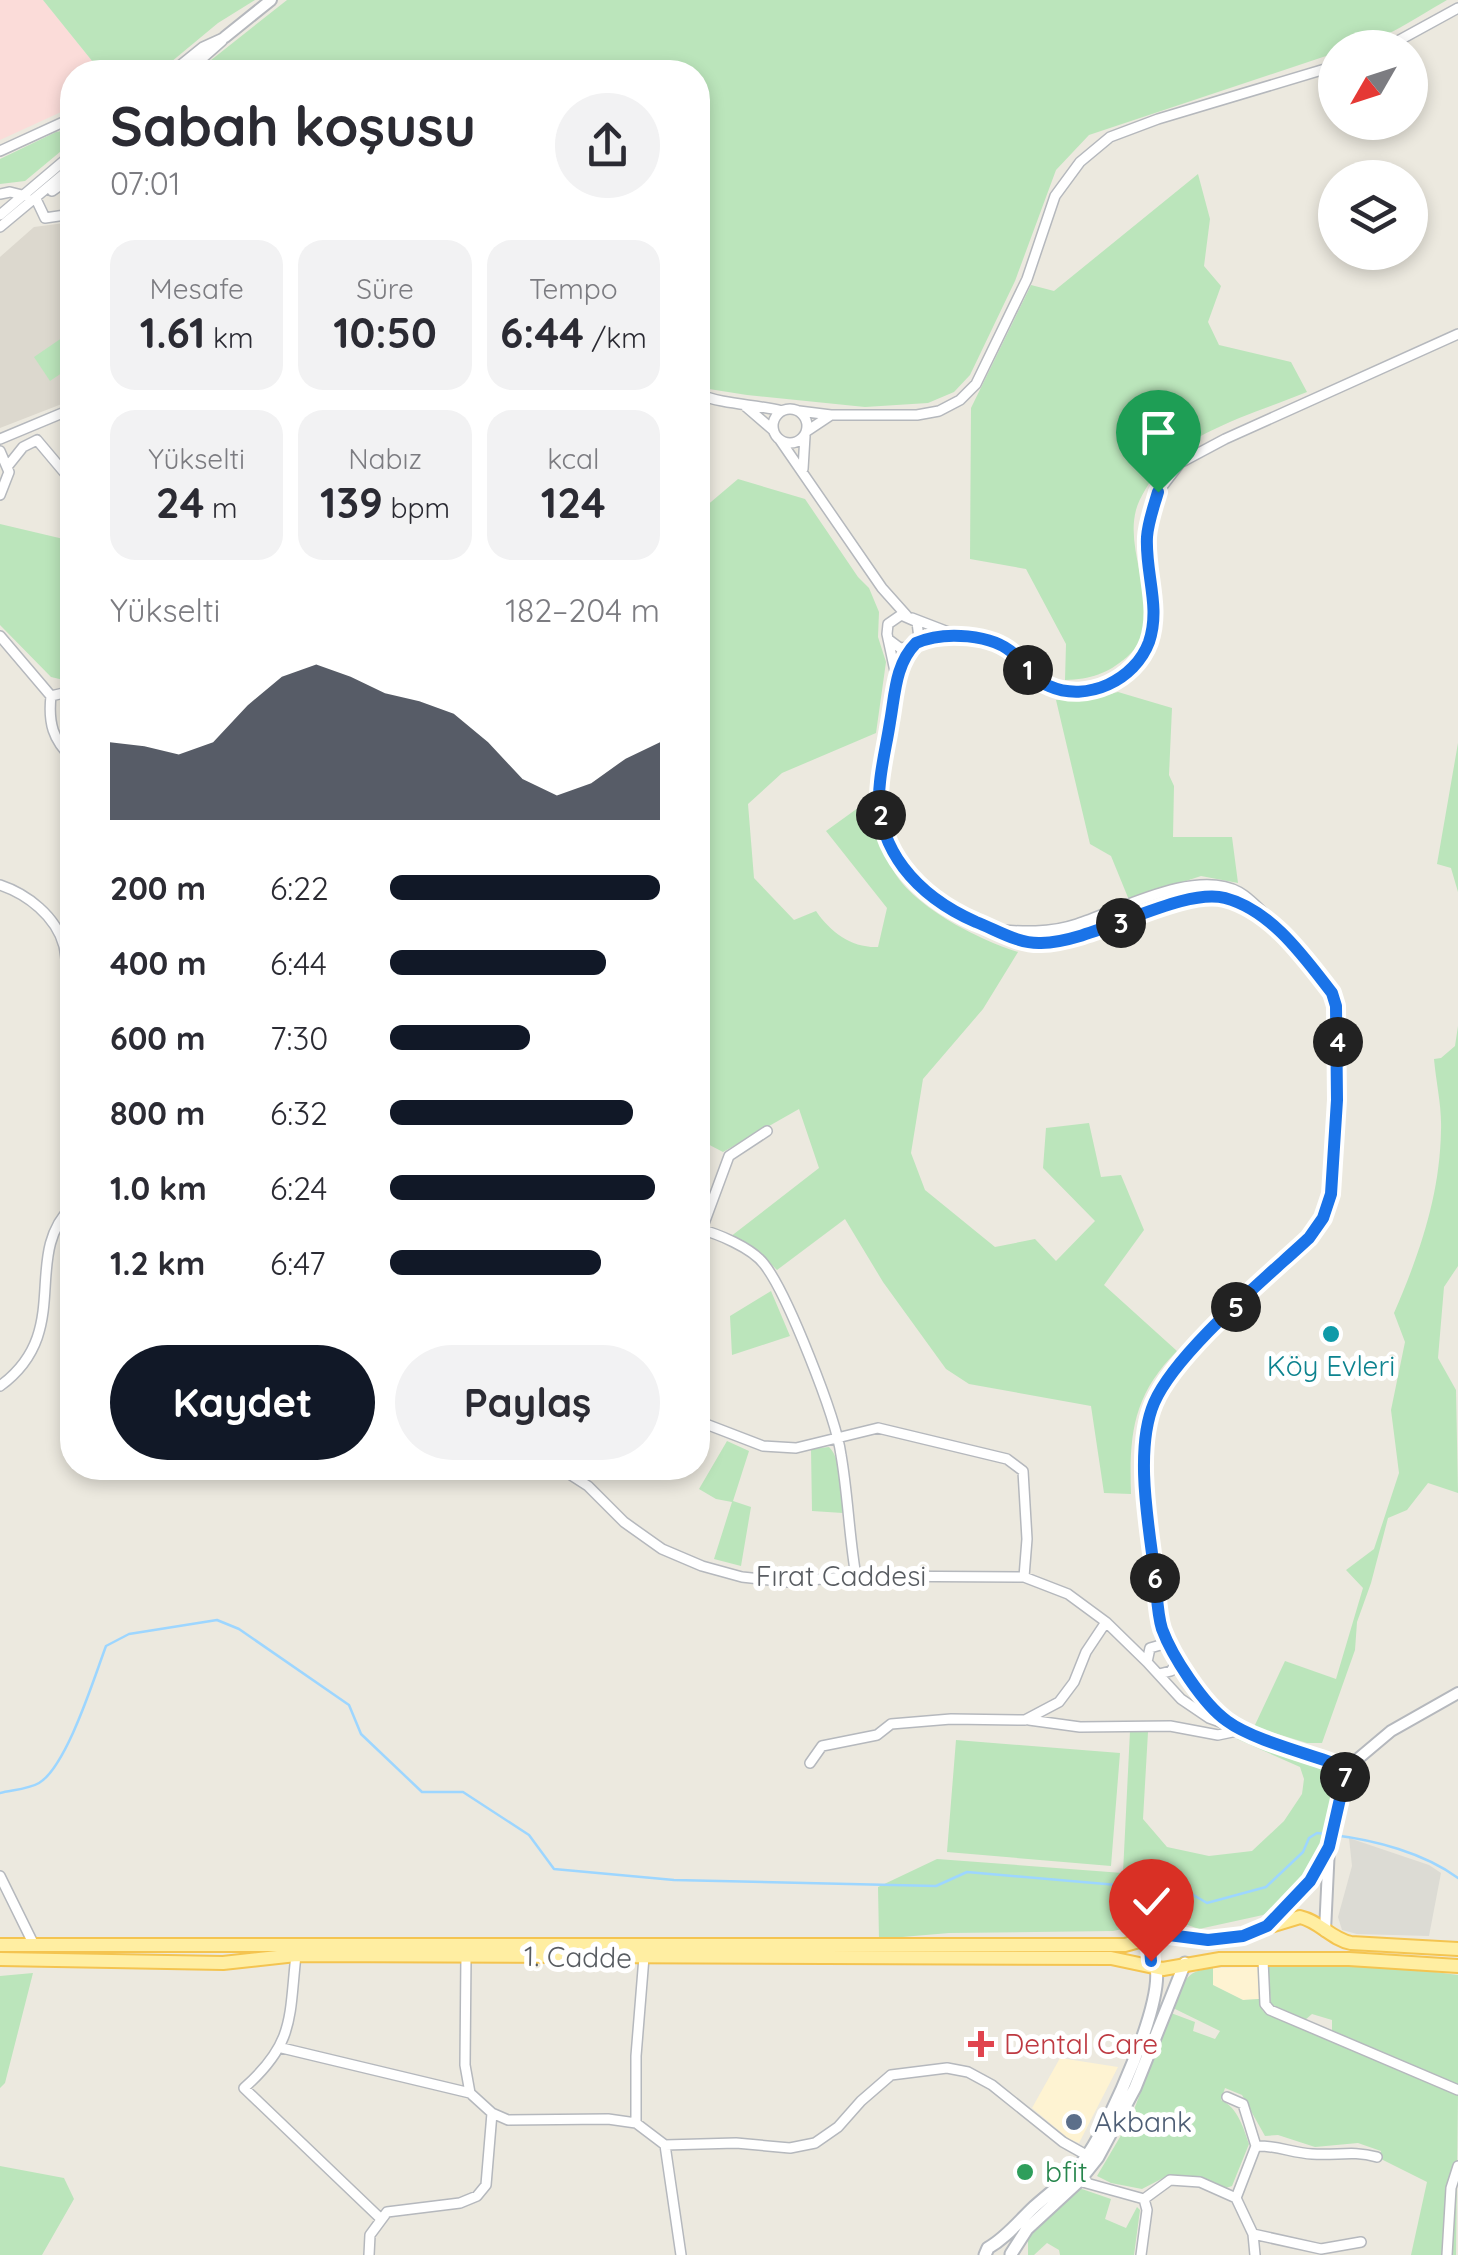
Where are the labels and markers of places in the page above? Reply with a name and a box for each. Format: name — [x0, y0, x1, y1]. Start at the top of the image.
pin — [1116, 390, 1201, 493]
pin: 1 — [1003, 645, 1053, 695]
pin: 2 — [856, 790, 906, 840]
pin: 3 — [1096, 898, 1146, 948]
pin: 4 — [1313, 1017, 1363, 1067]
pin: 5 — [1211, 1282, 1261, 1332]
marker: Köy Evleri — [1320, 1323, 1342, 1345]
place label: Köy Evleri — [1267, 1348, 1395, 1383]
pin: 6 — [1130, 1553, 1180, 1603]
pin: 7 — [1320, 1752, 1370, 1802]
pin — [1109, 1859, 1194, 1962]
place label: Dental Care — [1004, 2026, 1158, 2061]
marker: Dental Care — [968, 2031, 994, 2057]
place label: Akbank — [1094, 2104, 1192, 2139]
marker: Akbank — [1063, 2111, 1085, 2133]
place label: bfit — [1045, 2154, 1088, 2189]
marker: bfit — [1014, 2161, 1036, 2183]

